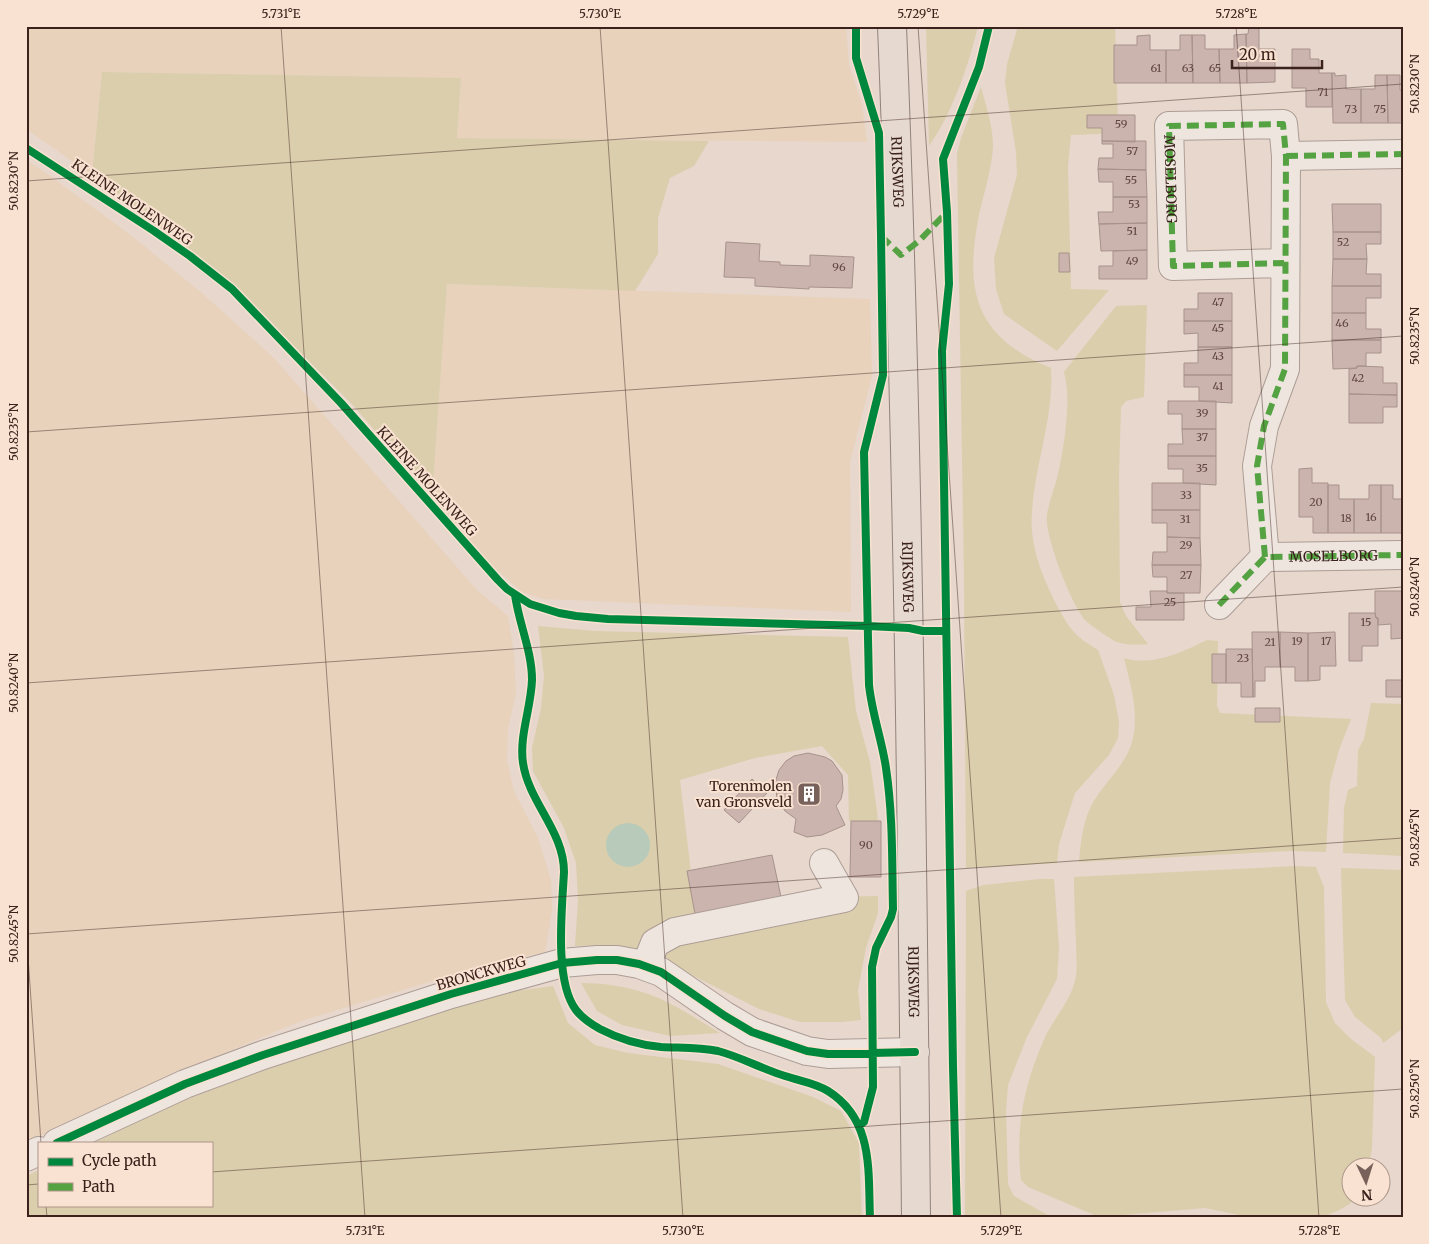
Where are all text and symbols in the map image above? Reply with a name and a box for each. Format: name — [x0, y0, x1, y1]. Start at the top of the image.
text: 5.731°E — [262, 6, 301, 21]
text: 5.730°E — [579, 6, 621, 21]
text: 5.729°E — [897, 6, 939, 21]
text: 5.728°E — [1215, 6, 1257, 21]
scale bar — [1232, 38, 1322, 70]
text: 20 m — [1239, 45, 1276, 64]
text: 50.8230°N — [1407, 54, 1422, 114]
house number: 61 — [1151, 61, 1161, 75]
house number: 63 — [1182, 61, 1194, 75]
house number: 65 — [1209, 61, 1221, 75]
house number: 71 — [1317, 85, 1329, 99]
house number: 73 — [1345, 102, 1357, 116]
house number: 75 — [1374, 102, 1386, 116]
house number: 59 — [1115, 117, 1128, 131]
street label: MOSELBORG — [1160, 135, 1181, 224]
street label: RIJKSWEG — [887, 136, 908, 208]
house number: 57 — [1126, 144, 1138, 158]
text: 50.8230°N — [6, 151, 21, 211]
street label: KLEINE MOLENWEG — [68, 155, 196, 249]
house number: 55 — [1125, 173, 1137, 187]
house number: 53 — [1128, 197, 1140, 211]
house number: 51 — [1127, 224, 1137, 238]
house number: 52 — [1337, 235, 1349, 249]
house number: 49 — [1126, 254, 1139, 268]
house number: 96 — [832, 260, 846, 274]
house number: 47 — [1212, 295, 1224, 309]
text: 50.8235°N — [1407, 306, 1422, 365]
house number: 46 — [1335, 316, 1349, 330]
house number: 45 — [1212, 321, 1224, 335]
house number: 43 — [1212, 349, 1224, 363]
house number: 42 — [1352, 371, 1364, 385]
house number: 41 — [1213, 379, 1223, 393]
text: 50.8235°N — [6, 402, 21, 461]
house number: 39 — [1196, 406, 1209, 420]
street label: KLEINE MOLENWEG — [373, 422, 481, 540]
house number: 37 — [1196, 430, 1208, 444]
house number: 35 — [1196, 461, 1208, 475]
house number: 33 — [1180, 488, 1192, 502]
house number: 20 — [1309, 495, 1323, 509]
house number: 16 — [1365, 510, 1377, 524]
house number: 18 — [1340, 511, 1352, 525]
house number: 31 — [1180, 512, 1190, 526]
house number: 29 — [1180, 538, 1193, 552]
street label: RIJKSWEG — [898, 541, 917, 613]
street label: MOSELBORG — [1289, 546, 1378, 566]
text: 50.8240°N — [1407, 556, 1422, 617]
house number: 27 — [1180, 568, 1192, 582]
house number: 25 — [1164, 595, 1176, 609]
house number: 15 — [1360, 615, 1372, 629]
house number: 19 — [1291, 634, 1303, 648]
house number: 17 — [1321, 634, 1331, 648]
house number: 21 — [1264, 635, 1276, 649]
house number: 23 — [1237, 651, 1249, 665]
text: 50.8240°N — [6, 652, 21, 713]
place label: Torenmolen van Gronsveld — [695, 777, 793, 811]
building icon: Torenmolen van Gronsveld — [796, 781, 822, 807]
text: 50.8245°N — [1407, 808, 1422, 867]
house number: 90 — [859, 838, 873, 852]
text: 50.8245°N — [6, 904, 21, 963]
street label: RIJKSWEG — [904, 946, 923, 1018]
street label: BRONCKWEG — [434, 952, 528, 994]
text: 50.8250°N — [1407, 1059, 1422, 1119]
legend — [38, 1142, 212, 1206]
text: Cycle path — [82, 1151, 157, 1170]
north arrow — [1342, 1156, 1392, 1206]
text: Path — [82, 1177, 115, 1196]
text: N — [1361, 1186, 1373, 1204]
text: 5.731°E — [346, 1223, 385, 1238]
text: 5.730°E — [662, 1223, 704, 1238]
text: 5.729°E — [980, 1223, 1022, 1238]
text: 5.728°E — [1298, 1223, 1340, 1238]

